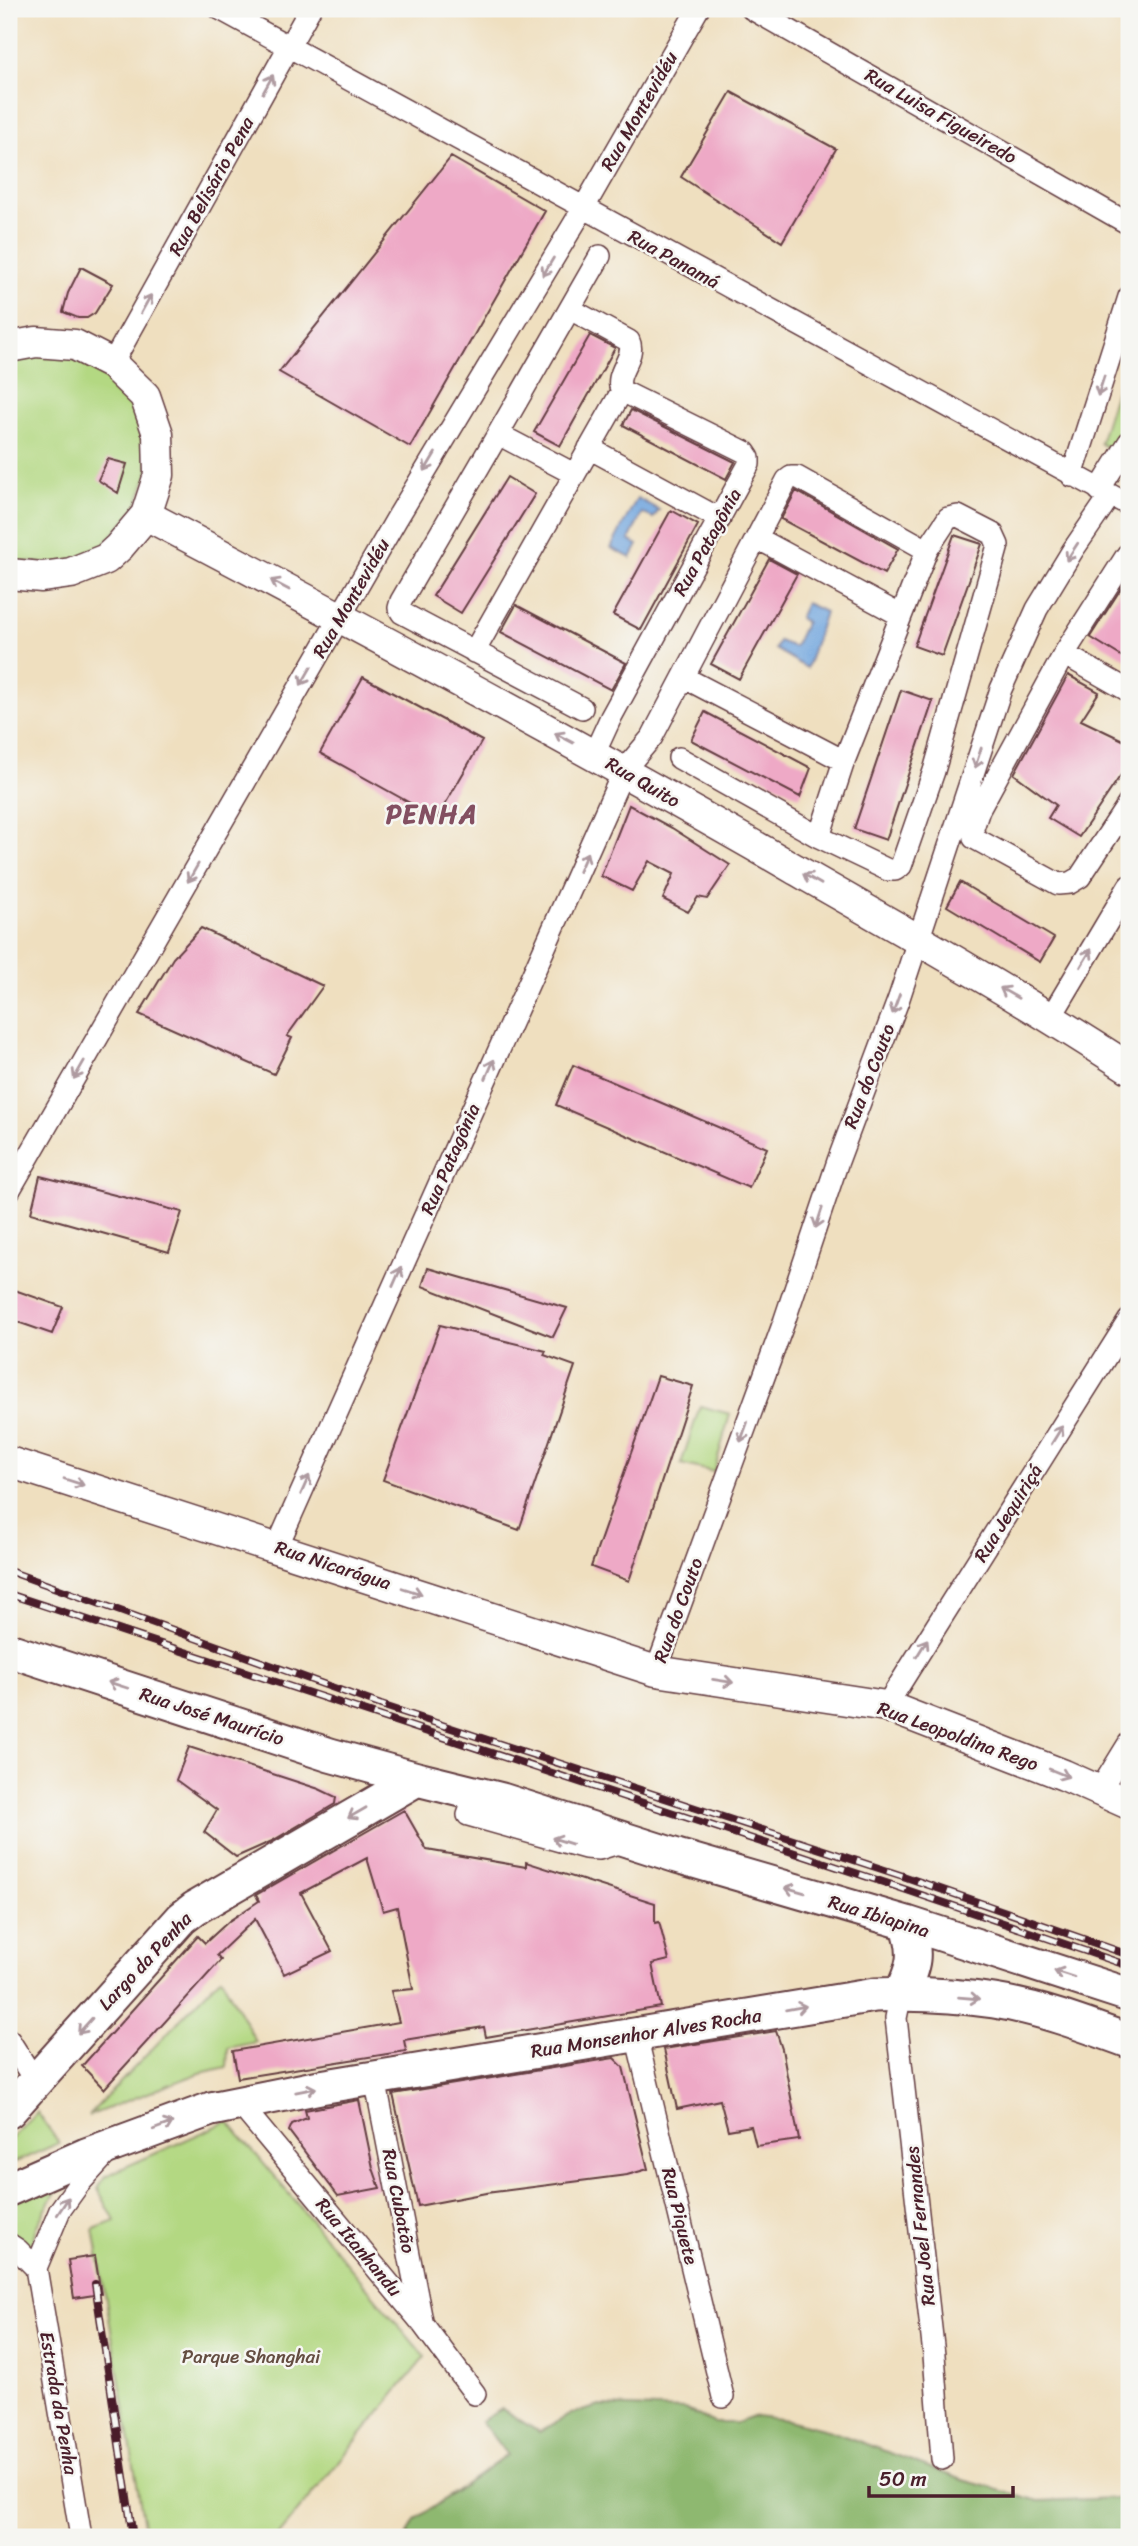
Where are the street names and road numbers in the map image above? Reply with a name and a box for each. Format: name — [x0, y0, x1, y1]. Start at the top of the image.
street label: Rua Montevidéu — [591, 45, 687, 177]
street label: Rua Luisa Figueiredo — [859, 59, 1024, 173]
street label: Rua Belisário Pena — [159, 110, 263, 262]
street label: Rua Panamá — [622, 220, 726, 298]
street label: Rua Patagônia — [664, 482, 751, 602]
street label: Rua Montevidéu — [303, 532, 399, 664]
street label: Rua Quito — [599, 747, 687, 817]
street label: Rua do Couto — [834, 1019, 904, 1133]
street label: Rua Patagônia — [411, 1097, 489, 1220]
street label: Rua Jequiriçá — [965, 1457, 1052, 1569]
street label: Rua Nicarágua — [271, 1531, 396, 1599]
street label: Rua do Couto — [644, 1553, 712, 1667]
street label: Rua José Maurício — [135, 1677, 289, 1755]
street label: Rua Leopoldina Rego — [873, 1692, 1043, 1780]
street label: Rua Ibiapina — [824, 1885, 934, 1947]
street label: Largo da Penha — [90, 1903, 200, 2018]
street label: Rua Monsenhor Alves Rocha — [528, 1998, 764, 2068]
street label: Rua Joel Fernandes — [895, 2144, 945, 2307]
street label: Rua Cubatão — [373, 2146, 425, 2256]
street label: Rua Piquete — [652, 2164, 708, 2268]
street label: Rua Itanhandu — [307, 2190, 411, 2304]
street label: Estrada da Penha — [30, 2329, 88, 2478]

